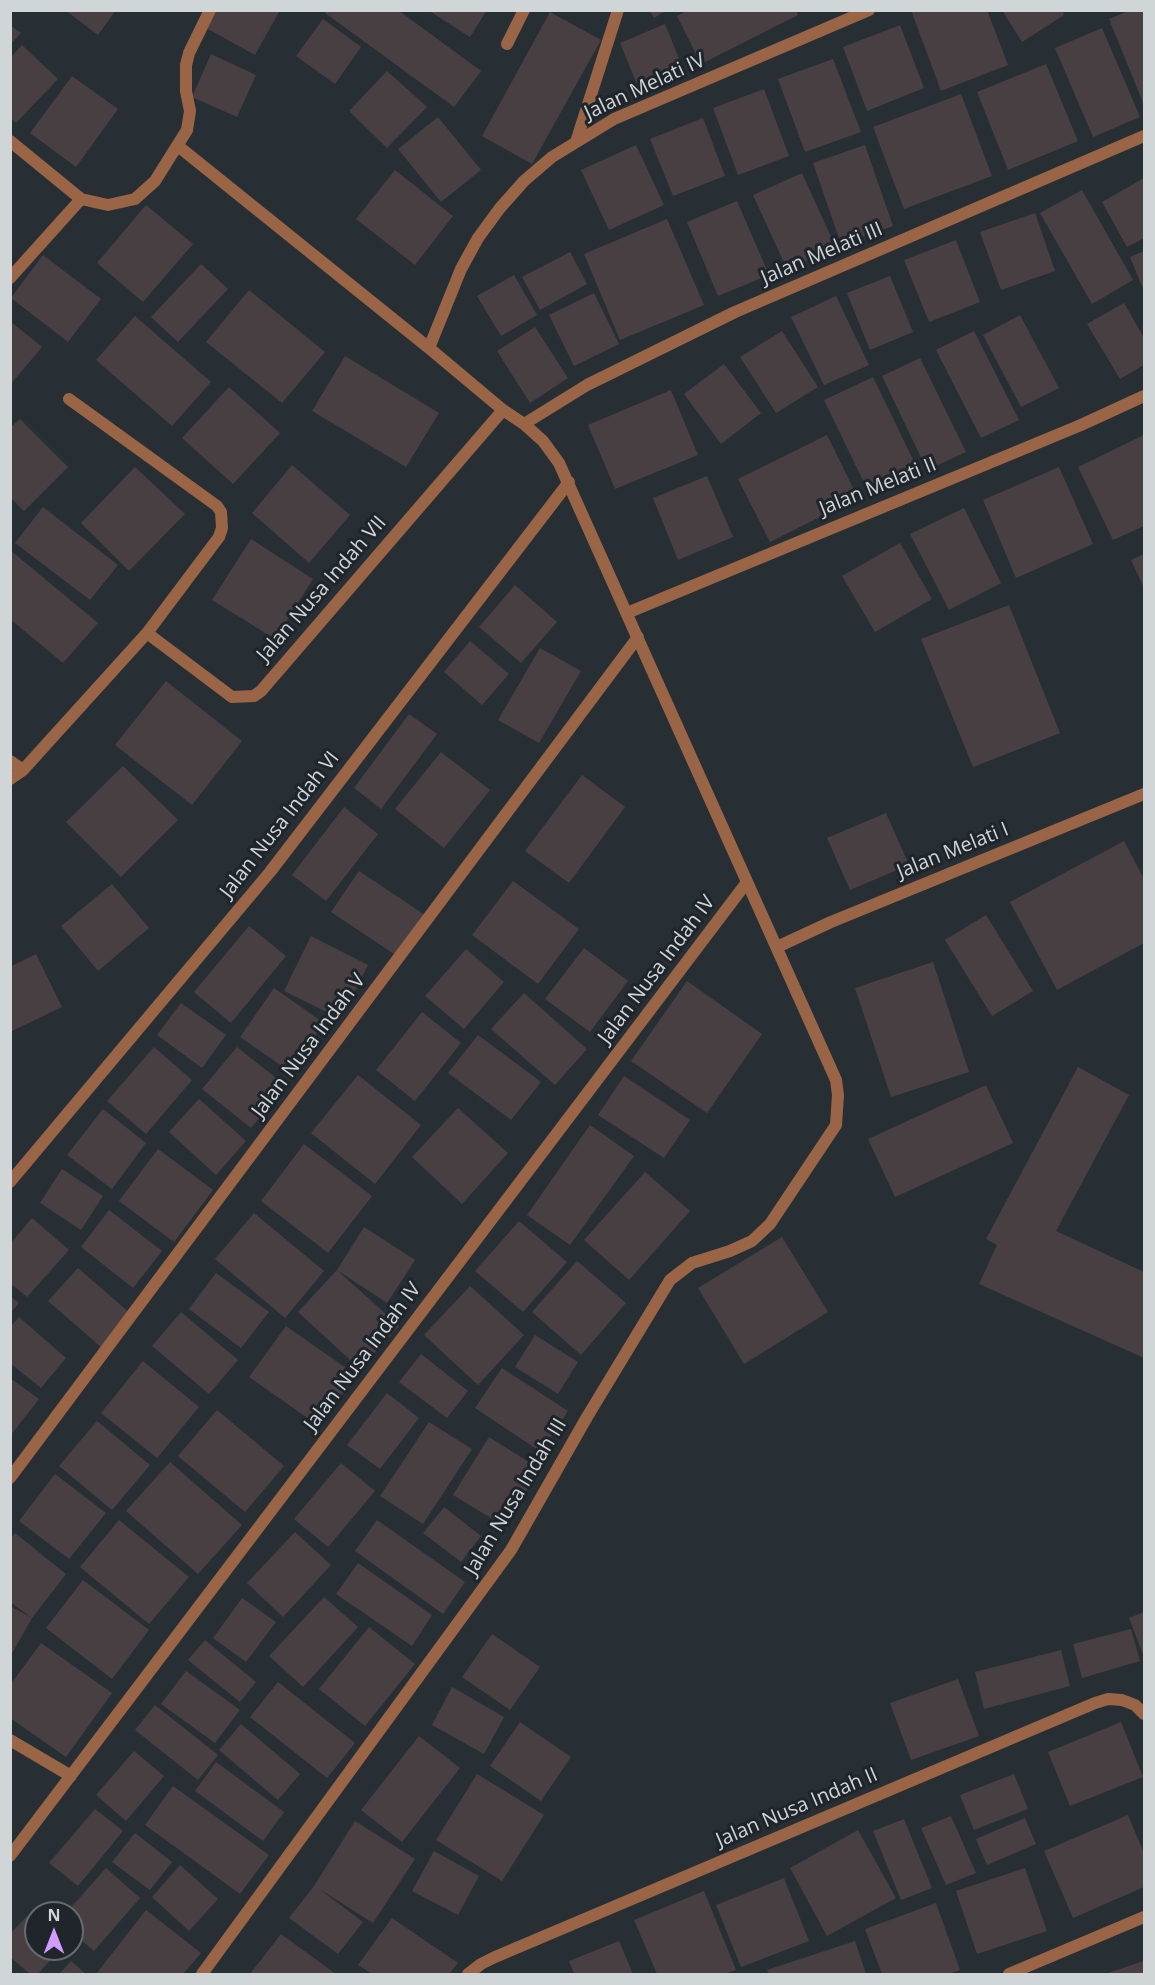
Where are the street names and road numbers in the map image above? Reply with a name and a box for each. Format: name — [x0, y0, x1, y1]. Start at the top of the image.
street label: Jalan Melati IV — [581, 49, 709, 125]
street label: Jalan Melati III — [758, 218, 886, 290]
street label: Jalan Melati II — [816, 453, 940, 521]
street label: Jalan Nusa Indah VII — [252, 511, 392, 667]
street label: Jalan Nusa Indah VI — [215, 747, 345, 903]
street label: Jalan Melati I — [894, 818, 1012, 884]
street label: Jalan Nusa Indah IV — [593, 891, 721, 1049]
street label: Jalan Nusa Indah V — [247, 969, 371, 1123]
street label: Jalan Nusa Indah IV — [299, 1278, 427, 1436]
street label: Jalan Nusa Indah III — [460, 1414, 572, 1580]
street label: Jalan Nusa Indah II — [713, 1763, 881, 1853]

